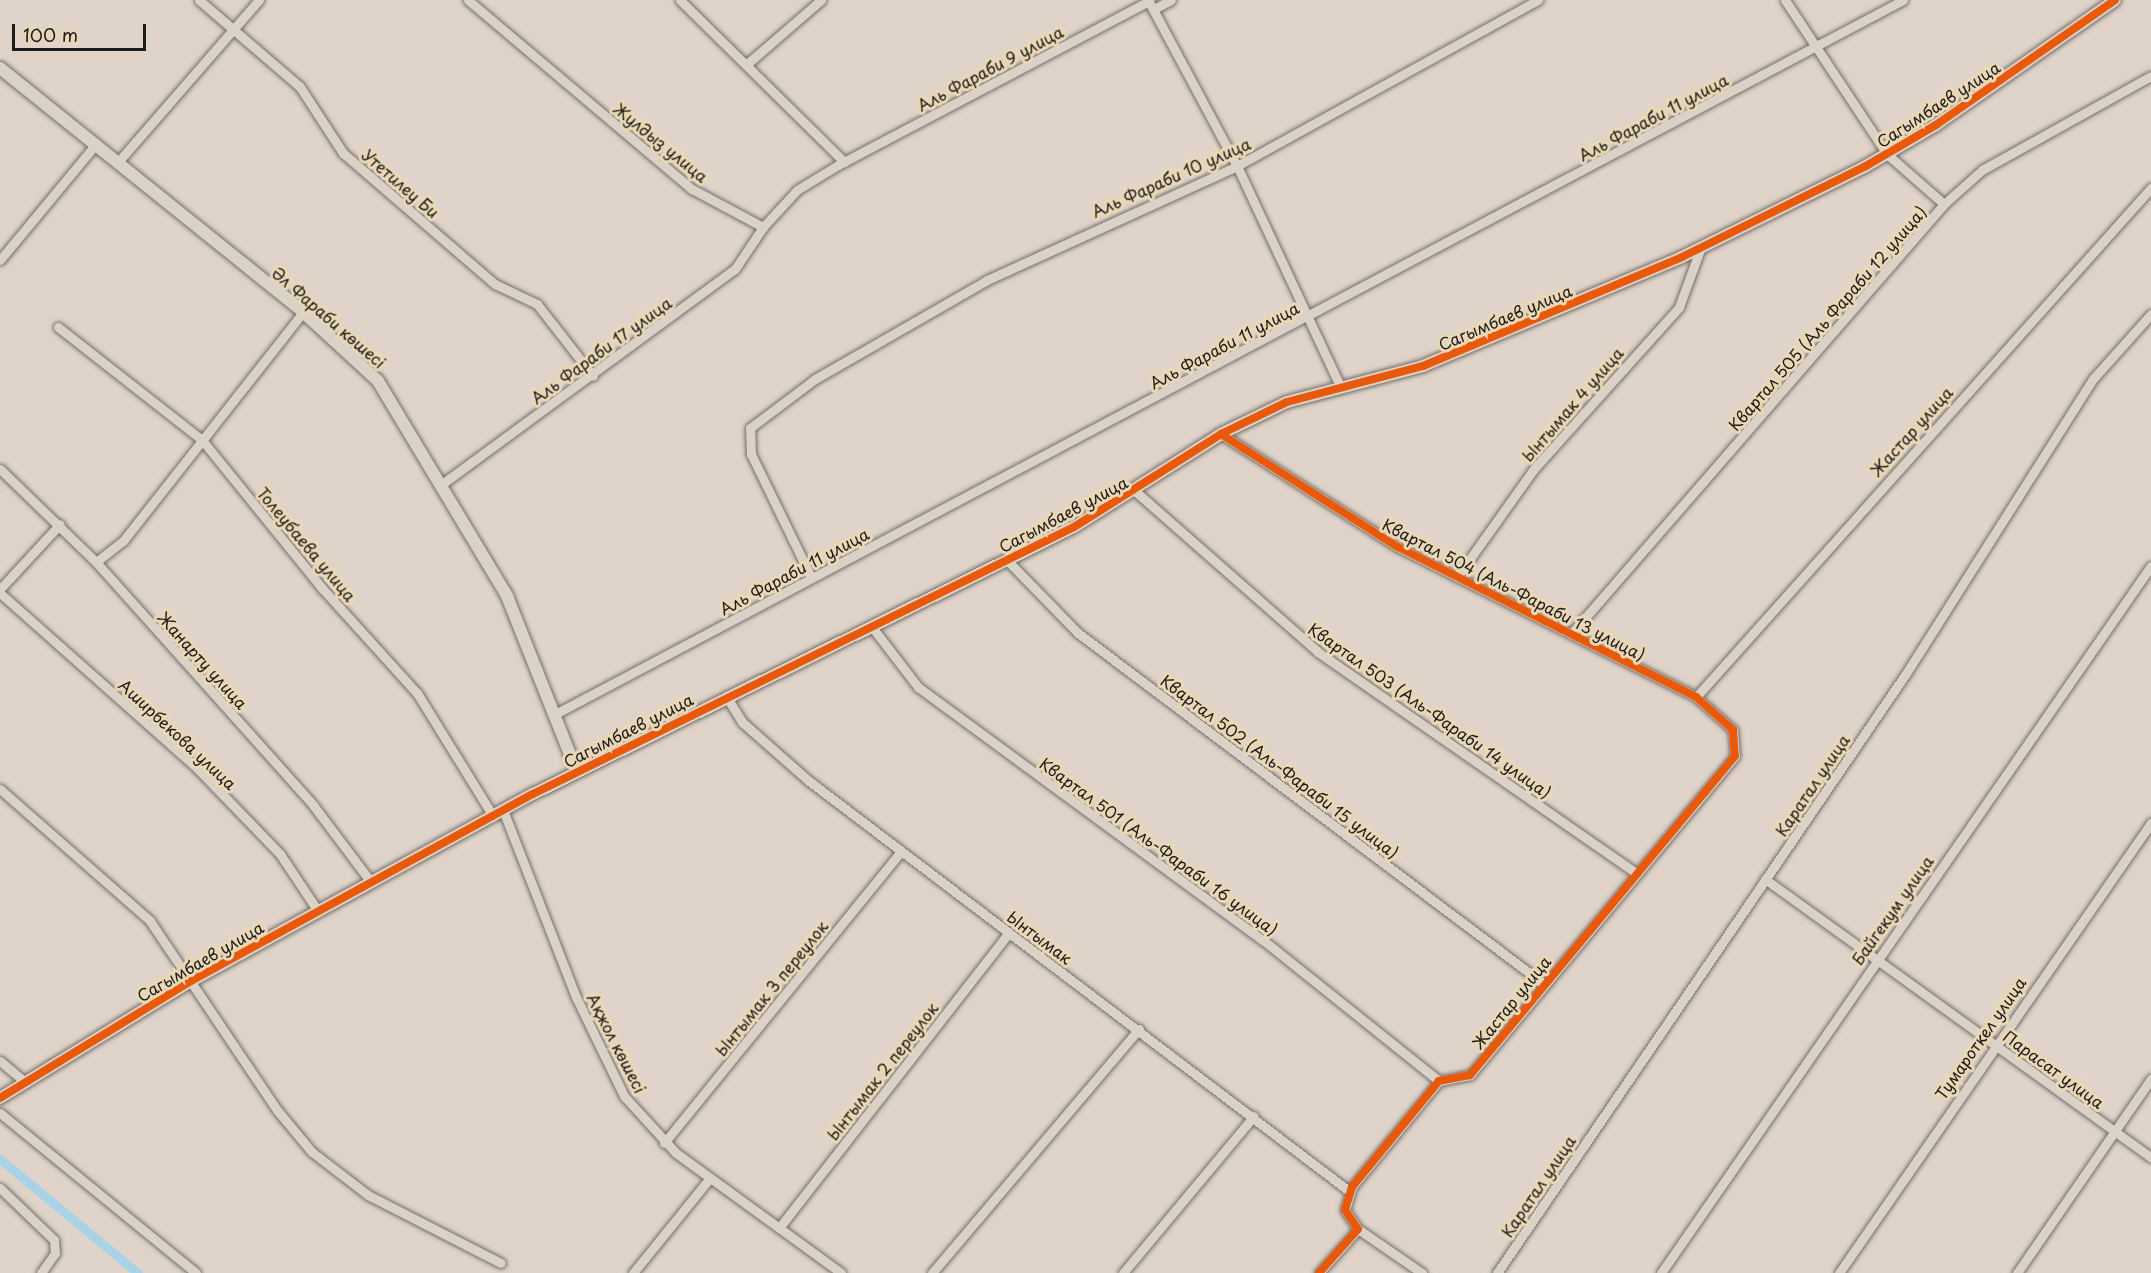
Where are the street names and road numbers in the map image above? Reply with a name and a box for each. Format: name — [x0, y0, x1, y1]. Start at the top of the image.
street label: Аль Фараби 9 улица — [914, 21, 1066, 115]
street label: Сагымбаев улица — [1873, 57, 2003, 151]
street label: Аль Фараби 11 улица — [1575, 69, 1731, 165]
street label: Жулдыз улица — [610, 98, 712, 186]
street label: Аль Фараби 10 улица — [1088, 133, 1254, 221]
street label: Утетилеу Би — [359, 144, 443, 222]
street label: Квартал 505 (Аль Фараби 12 улица) — [1724, 201, 1930, 435]
street label: Әл Фараби көшесі — [268, 262, 390, 372]
street label: Сагымбаев улица — [1435, 280, 1575, 354]
street label: Аль Фараби 17 улица — [527, 293, 675, 407]
street label: Аль Фараби 11 улица — [1146, 297, 1302, 393]
street label: Ынтымак 4 улица — [1517, 343, 1627, 465]
street label: Жастар улица — [1866, 382, 1956, 480]
street label: Сагымбаев улица — [995, 472, 1131, 556]
street label: Толеубаева улица — [253, 483, 361, 605]
street label: Квартал 504 (Аль-Фараби 13 улица) — [1379, 514, 1649, 664]
street label: Аль Фараби 11 улица — [716, 523, 872, 619]
street label: Жанарту улица — [154, 607, 252, 713]
street label: Квартал 503 (Аль-Фараби 14 улица) — [1304, 618, 1556, 802]
street label: Квартал 502 (Аль-Фараби 15 улица) — [1157, 670, 1403, 862]
street label: Аширбекова улица — [115, 675, 241, 793]
street label: Сагымбаев улица — [560, 689, 696, 771]
street label: Каратал улица — [1771, 730, 1853, 840]
street label: Квартал 501 (Аль-Фараби 16 улица) — [1035, 753, 1283, 939]
street label: Байгекум улица — [1847, 851, 1937, 969]
street label: Ынтымак — [1004, 906, 1076, 968]
street label: Ынтымак 3 переулок — [710, 916, 832, 1060]
street label: Сагымбаев улица — [133, 917, 267, 1005]
street label: Жастар улица — [1468, 952, 1554, 1052]
street label: Тумароткел улица — [1930, 973, 2030, 1103]
street label: Ақжол көшесі — [583, 989, 651, 1097]
street label: Ынтымак 2 переулок — [822, 998, 942, 1144]
street label: Парасат улица — [2000, 1026, 2108, 1112]
street label: Каратал улица — [1497, 1131, 1579, 1241]

